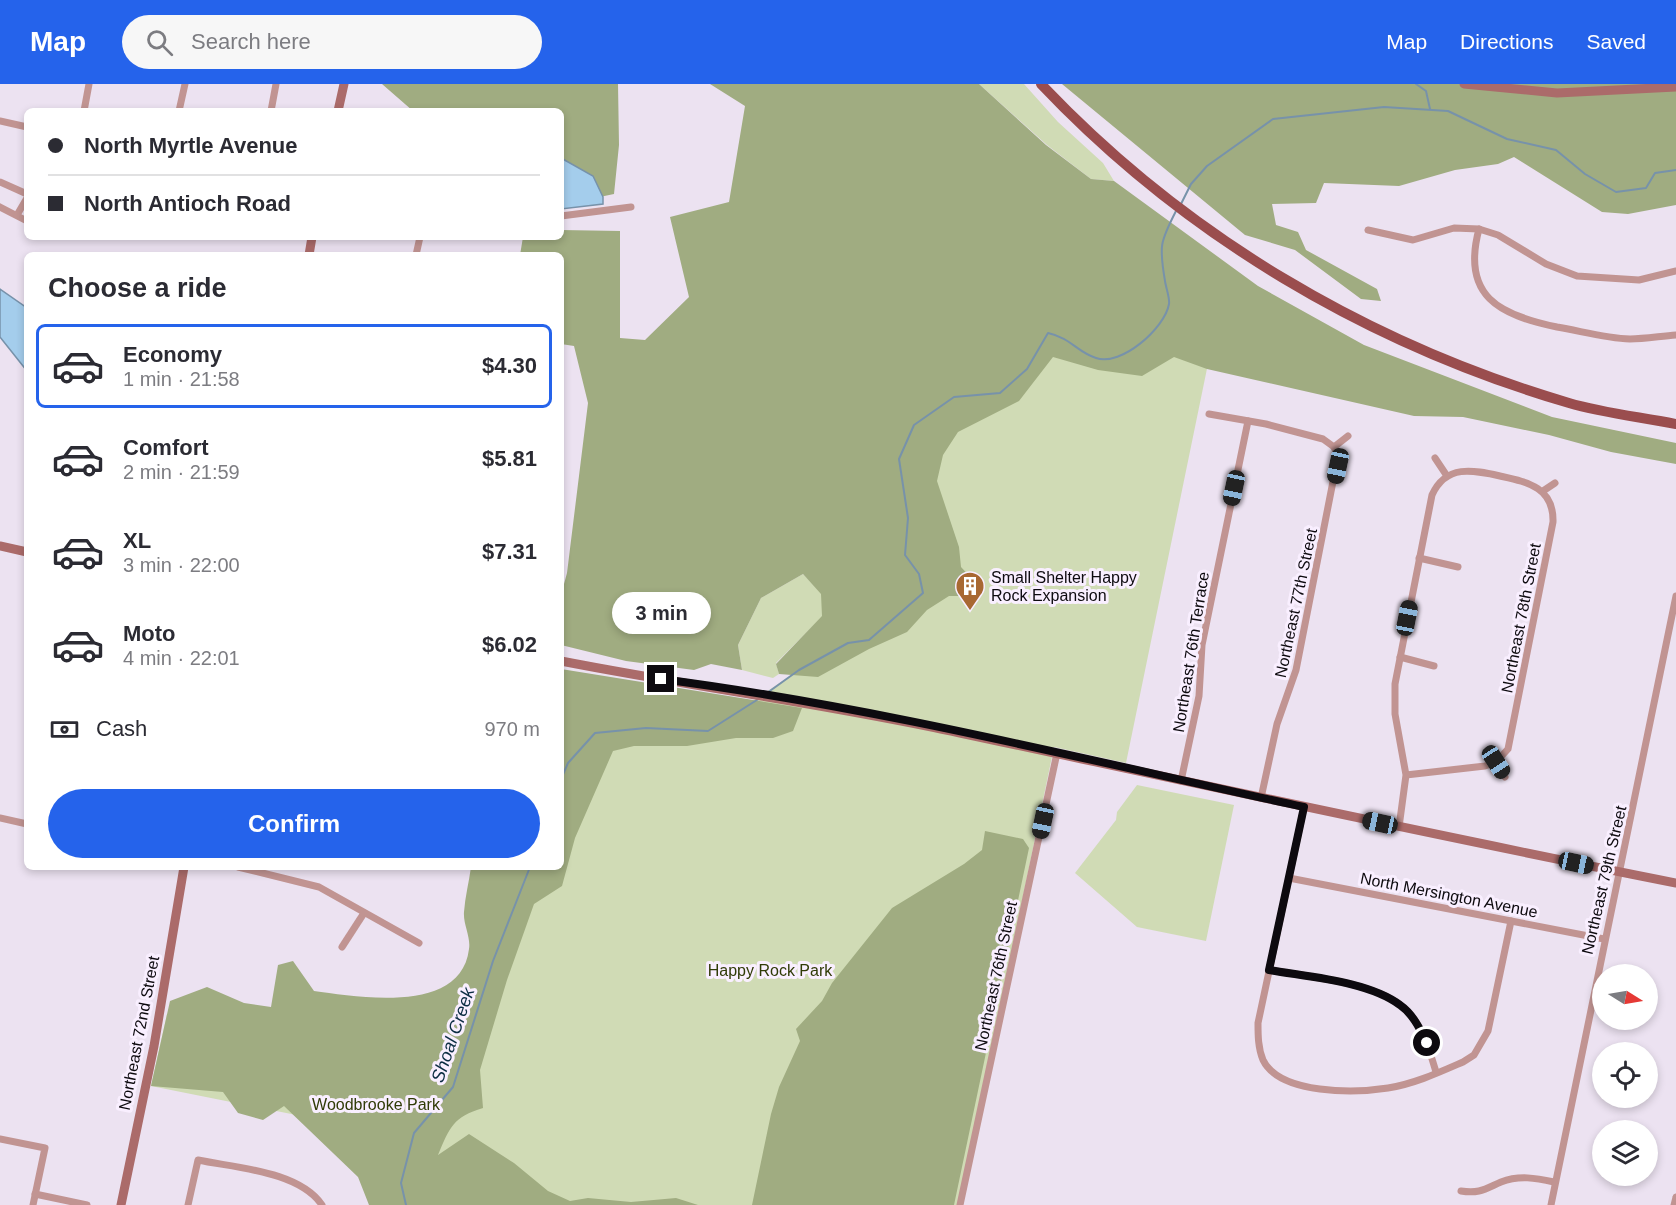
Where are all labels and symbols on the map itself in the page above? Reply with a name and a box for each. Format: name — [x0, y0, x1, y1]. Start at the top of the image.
car — [1325, 447, 1351, 485]
car — [1221, 469, 1247, 507]
street label: Northeast 77th Street — [1272, 526, 1320, 679]
street label: Northeast 78th Street — [1498, 541, 1544, 694]
place label: Small Shelter Happy Rock Expansion — [991, 569, 1137, 604]
building icon: Small Shelter Happy Rock Expansion — [954, 570, 986, 612]
street label: Northeast 76th Terrace — [1170, 570, 1212, 734]
callout: 3 min — [612, 592, 710, 634]
car — [1395, 599, 1419, 637]
route end — [647, 665, 674, 692]
car — [1479, 742, 1513, 782]
car — [1030, 802, 1056, 840]
street label: Northeast 79th Street — [1579, 803, 1630, 956]
car — [1361, 810, 1399, 836]
car — [1557, 850, 1595, 876]
street label: North Mersington Avenue — [1359, 869, 1539, 921]
street label: Northeast 76th Street — [972, 899, 1020, 1052]
street label: Northeast 72nd Street — [116, 954, 162, 1111]
park label: Happy Rock Park — [708, 962, 833, 979]
north arrow — [1592, 964, 1658, 1030]
water label: Shoal Creek — [427, 984, 479, 1085]
route start — [1413, 1029, 1440, 1056]
park label: Woodbrooke Park — [312, 1096, 441, 1113]

